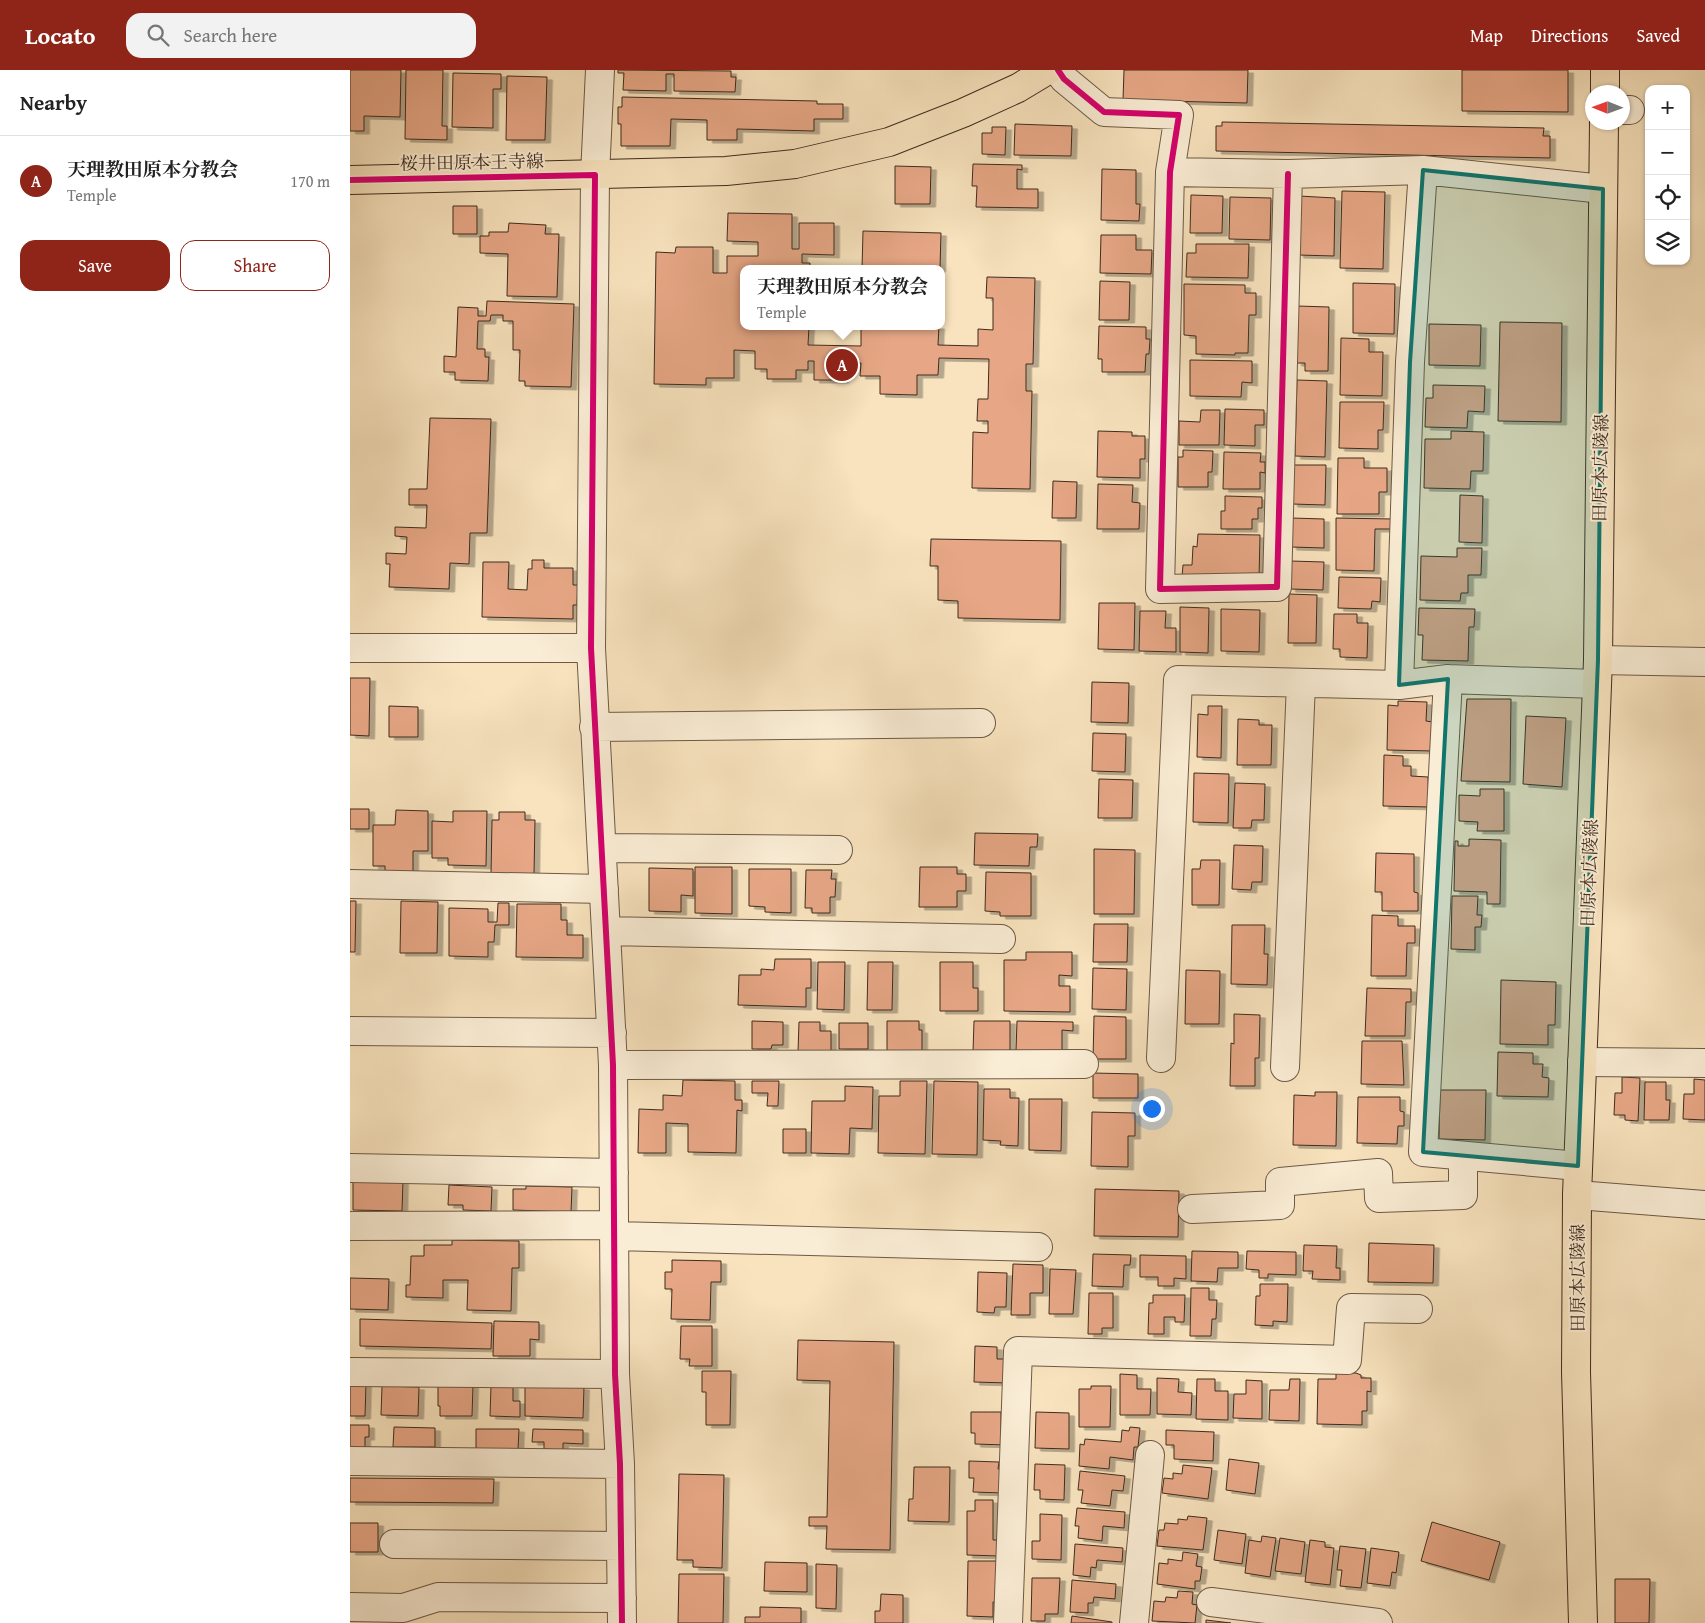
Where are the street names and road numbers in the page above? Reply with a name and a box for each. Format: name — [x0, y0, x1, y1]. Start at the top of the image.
street label: 桜井田原本王寺線 — [400, 147, 544, 177]
street label: 田原本広陵線 — [1586, 414, 1614, 522]
street label: 田原本広陵線 — [1574, 819, 1604, 927]
street label: 田原本広陵線 — [1564, 1224, 1591, 1332]

